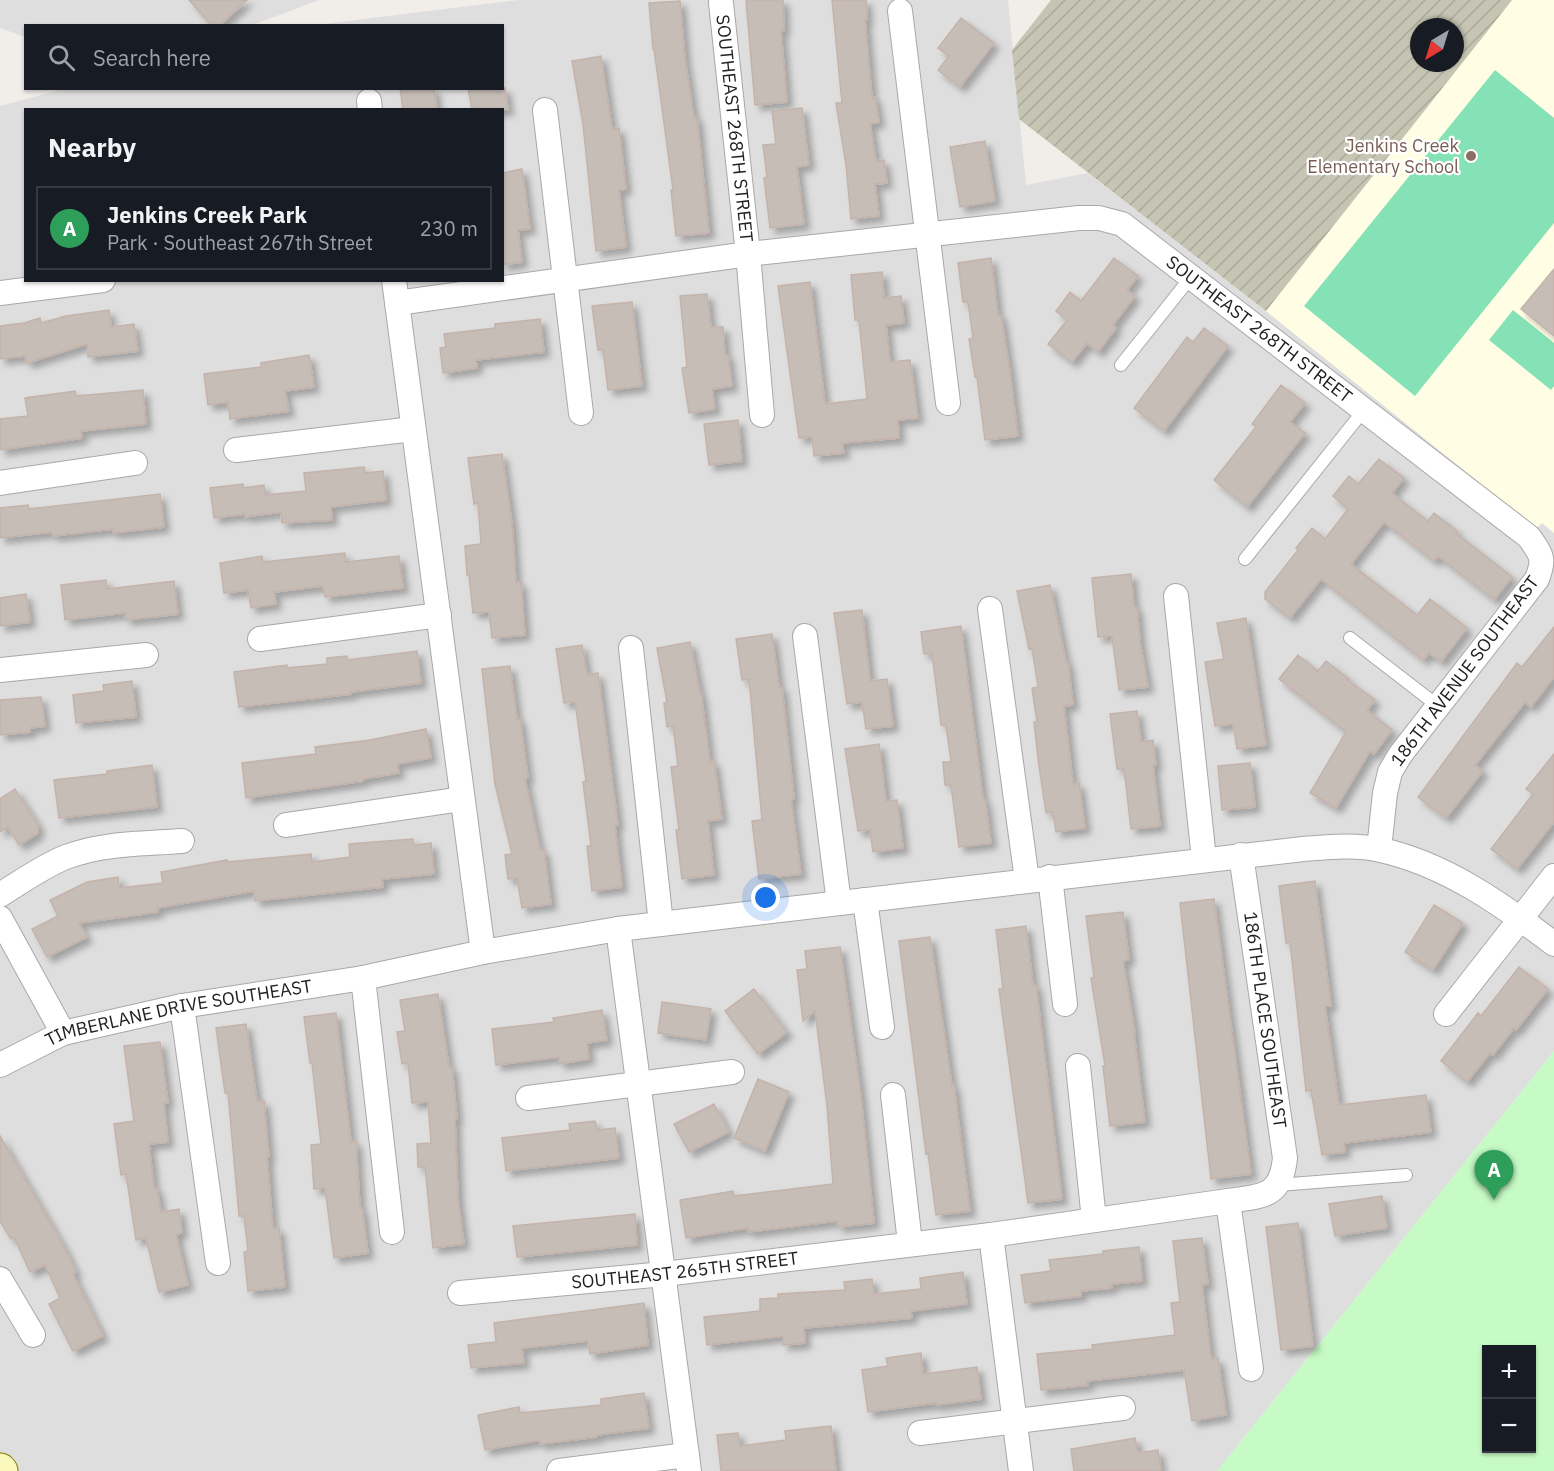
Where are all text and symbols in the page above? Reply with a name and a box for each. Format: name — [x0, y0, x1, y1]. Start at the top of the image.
street label: SOUTHEAST 268TH STREET — [711, 13, 759, 243]
north arrow — [1410, 18, 1464, 72]
search box — [24, 24, 504, 90]
icon: search — [45, 41, 78, 74]
text: Search here — [93, 43, 211, 72]
text: Nearby — [48, 130, 136, 164]
place label: Jenkins Creek Elementary School — [1307, 134, 1459, 178]
marker: Jenkins Creek Elementary School — [1464, 149, 1478, 163]
text: Jenkins Creek Park — [107, 200, 307, 229]
text: A — [63, 215, 76, 242]
text: 230 m — [420, 215, 478, 242]
text: Park · Southeast 267th Street — [107, 229, 373, 256]
street label: SOUTHEAST 268TH STREET — [1162, 250, 1357, 408]
street label: 186TH AVENUE SOUTHEAST — [1385, 571, 1544, 770]
your location — [751, 883, 780, 912]
street label: 186TH PLACE SOUTHEAST — [1239, 910, 1292, 1130]
street label: TIMBERLANE DRIVE SOUTHEAST — [41, 974, 313, 1051]
pin: A — [1474, 1150, 1514, 1200]
street label: SOUTHEAST 265TH STREET — [570, 1246, 800, 1294]
map controls — [1482, 1345, 1536, 1453]
button: + — [1482, 1345, 1536, 1399]
button: − — [1482, 1399, 1536, 1453]

